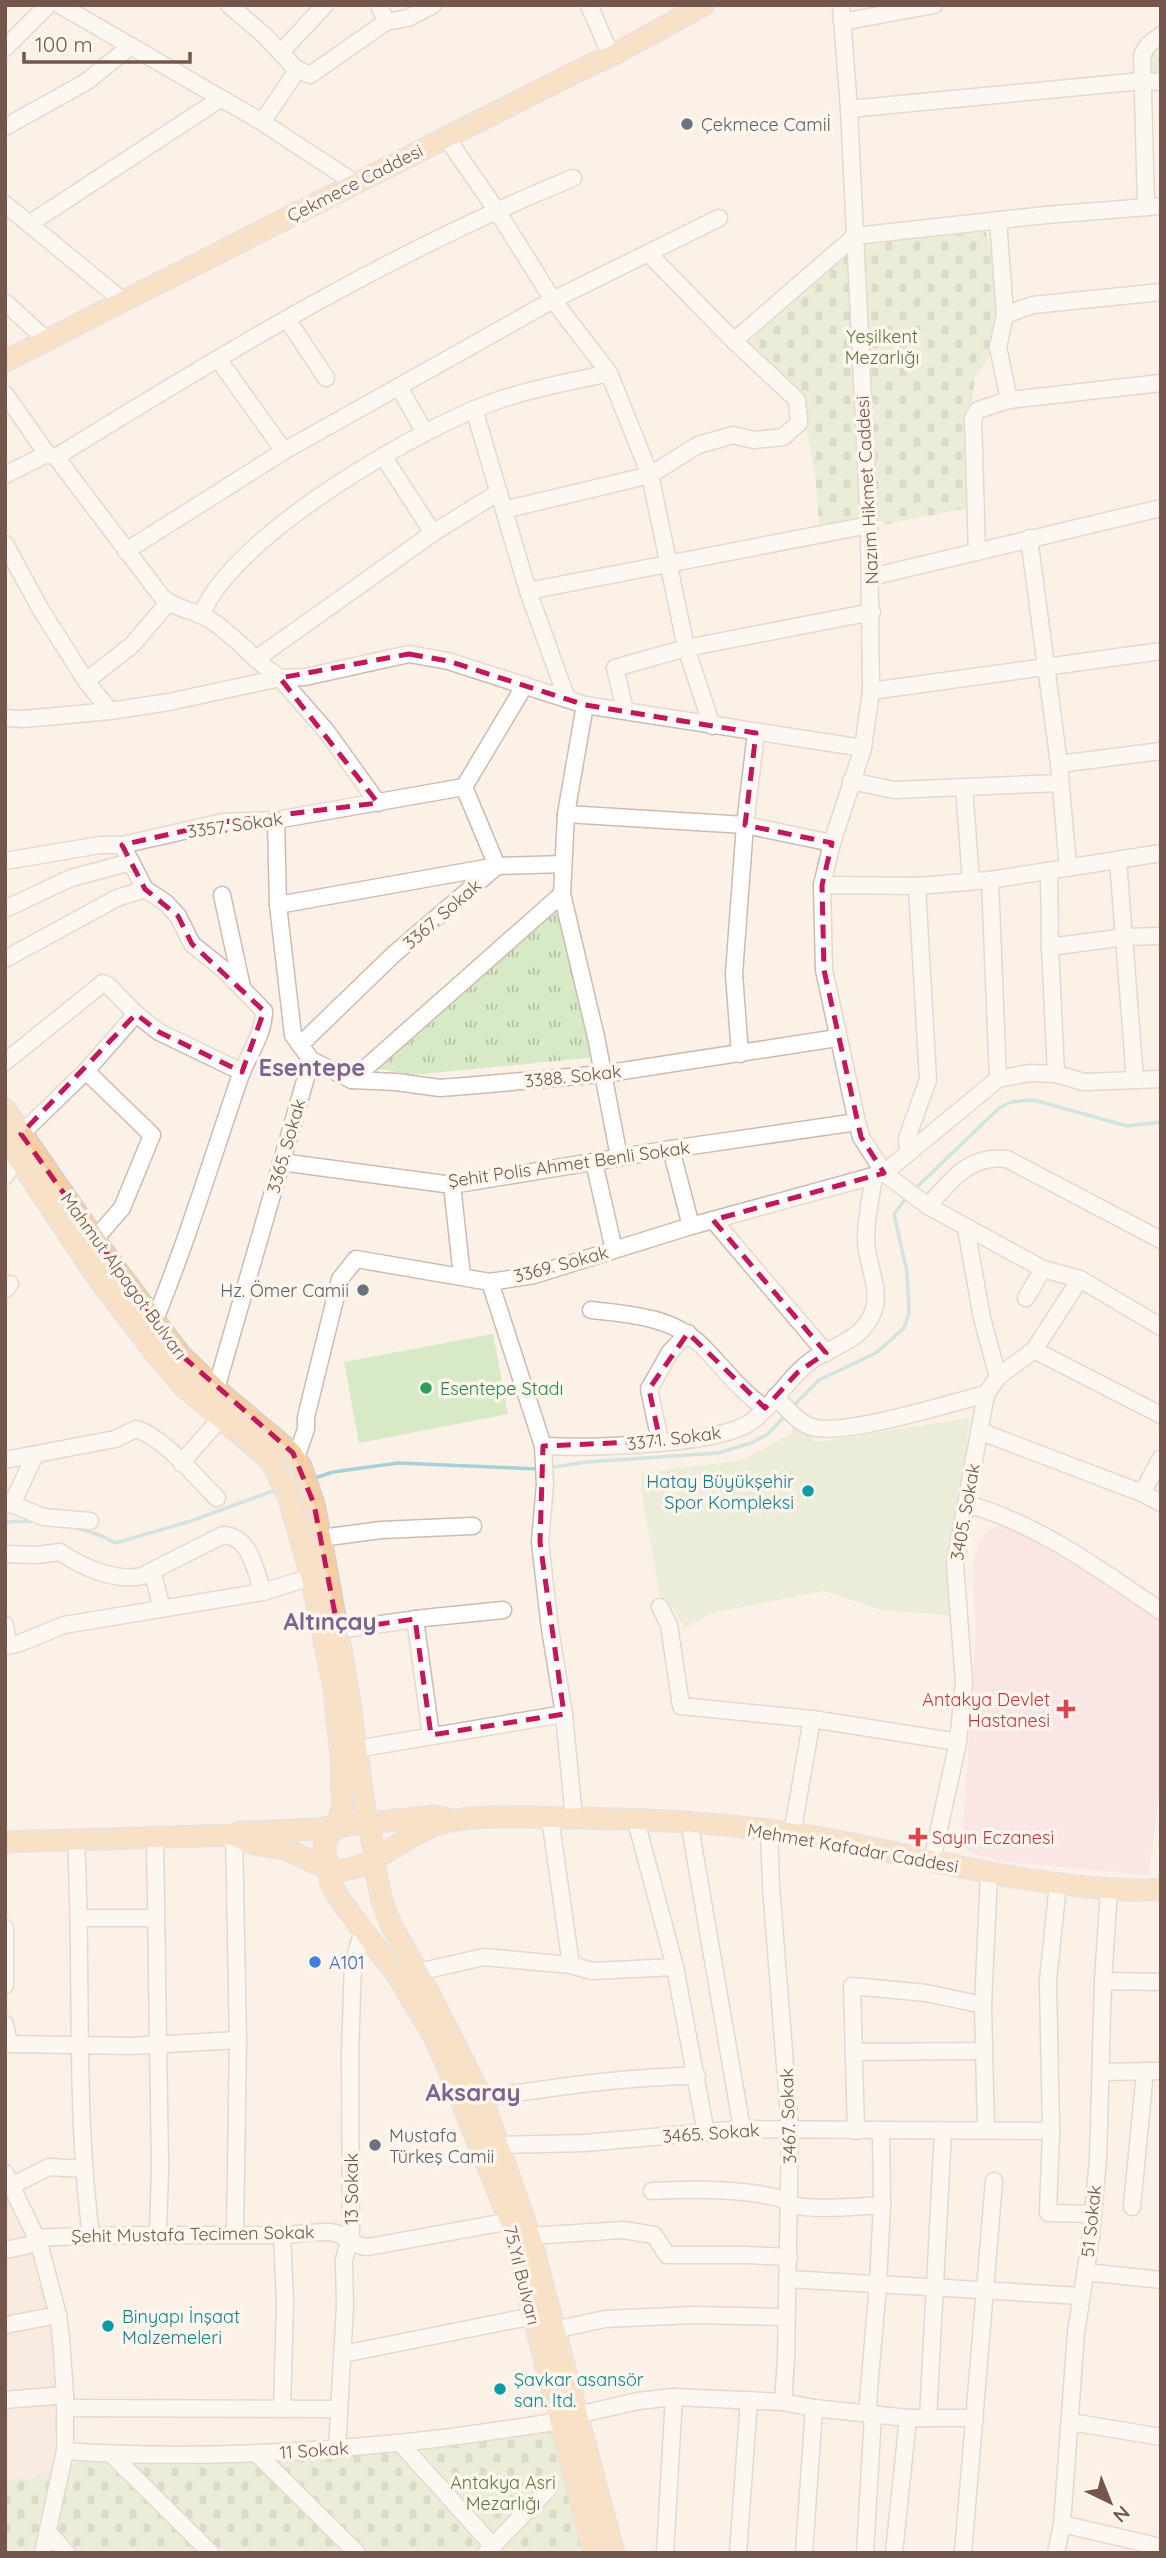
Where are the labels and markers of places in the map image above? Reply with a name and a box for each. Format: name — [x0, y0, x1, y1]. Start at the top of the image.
place label: Çekmece Camiİ — [701, 113, 831, 136]
marker: Çekmece Camiİ — [679, 116, 695, 132]
place label: Hz. Ömer Camii — [220, 1279, 349, 1302]
marker: Hz. Ömer Camii — [355, 1282, 371, 1298]
place label: Esentepe Stadı — [440, 1377, 563, 1400]
marker: Esentepe Stadı — [418, 1380, 434, 1396]
place label: Hatay Büyükşehir Spor Kompleksi — [646, 1470, 794, 1514]
marker: Hatay Büyükşehir Spor Kompleksi — [800, 1483, 816, 1499]
place label: Antakya Devlet Hastanesi — [922, 1688, 1050, 1732]
marker: Antakya Devlet Hastanesi — [1056, 1699, 1076, 1719]
place label: Sayın Eczanesi — [932, 1826, 1054, 1849]
marker: Sayın Eczanesi — [910, 1829, 926, 1845]
place label: A101 — [329, 1951, 365, 1974]
marker: A101 — [307, 1954, 323, 1970]
place label: Mustafa Türkeş Camii — [389, 2124, 494, 2168]
marker: Mustafa Türkeş Camii — [367, 2137, 383, 2153]
place label: Binyapı İnşaat Malzemeleri — [122, 2305, 240, 2349]
marker: Binyapı İnşaat Malzemeleri — [100, 2318, 116, 2334]
place label: Şavkar asansör san. ltd. — [514, 2368, 644, 2412]
marker: Şavkar asansör san. ltd. — [492, 2381, 508, 2397]

